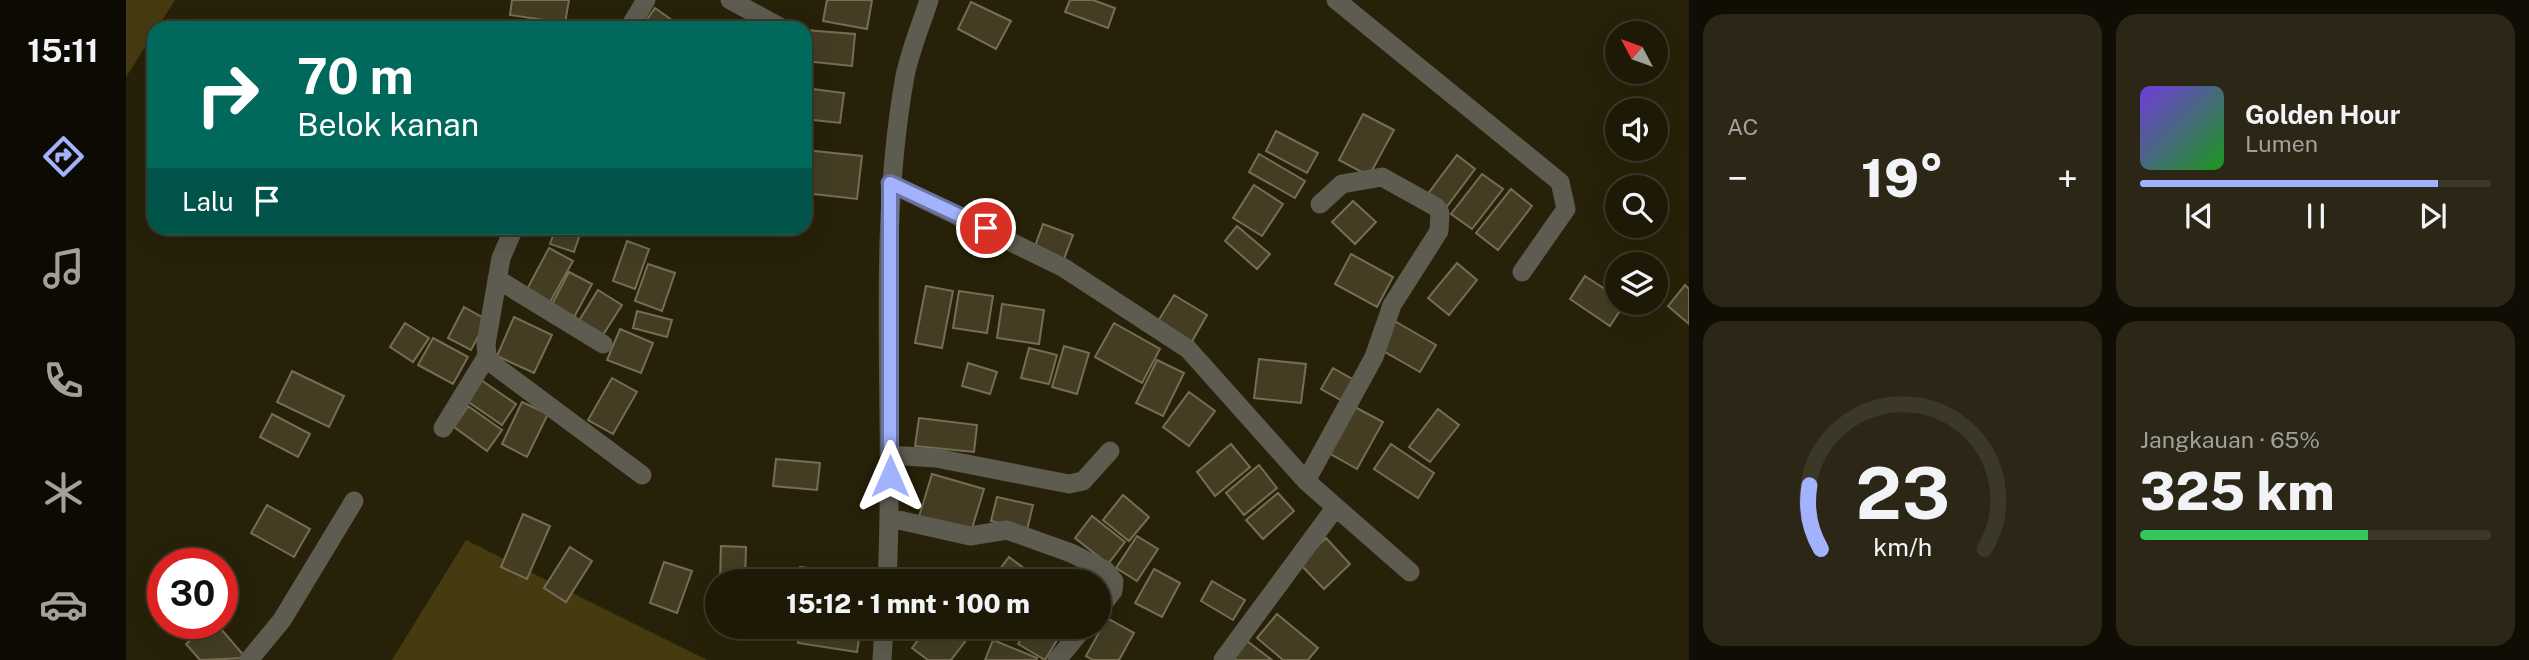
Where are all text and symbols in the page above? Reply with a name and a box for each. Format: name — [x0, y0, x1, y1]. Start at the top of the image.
north arrow — [1605, 21, 1668, 84]
map controls — [1605, 21, 1668, 315]
text: 15:11 — [27, 32, 99, 69]
text: 70 m — [297, 47, 414, 105]
icon: right — [182, 49, 273, 140]
button: sound — [1605, 98, 1668, 161]
text: Golden Hour — [2245, 99, 2400, 130]
text: Belok kanan — [297, 106, 479, 143]
text: AC — [1727, 113, 1758, 140]
text: Lumen — [2245, 130, 2318, 157]
icon: directions — [39, 132, 88, 181]
text: 19° — [1861, 148, 1944, 209]
text: − — [1727, 156, 1748, 201]
text: + — [2057, 156, 2078, 201]
button: search — [1605, 175, 1668, 238]
icon: arrive — [248, 182, 286, 220]
text: Lalu — [182, 186, 234, 217]
icon: previous — [2180, 197, 2218, 235]
icon: pause — [2297, 197, 2335, 235]
icon: next — [2414, 197, 2452, 235]
pin — [956, 198, 1016, 258]
icon: arrive — [967, 209, 1005, 247]
icon: music — [39, 244, 88, 293]
button: layers — [1605, 252, 1668, 315]
icon: phone — [39, 356, 88, 405]
text: Jangkauan · 65% — [2140, 426, 2320, 453]
position arrow — [853, 439, 927, 513]
text: 23 — [1855, 451, 1950, 536]
text: 325 km — [2140, 461, 2334, 522]
icon: climate — [39, 468, 88, 517]
text: km/h — [1873, 532, 1932, 562]
speed limit sign: 30 — [147, 548, 238, 639]
icon: car — [39, 580, 88, 629]
text: 15:12 · 1 mnt · 100 m — [786, 588, 1030, 619]

